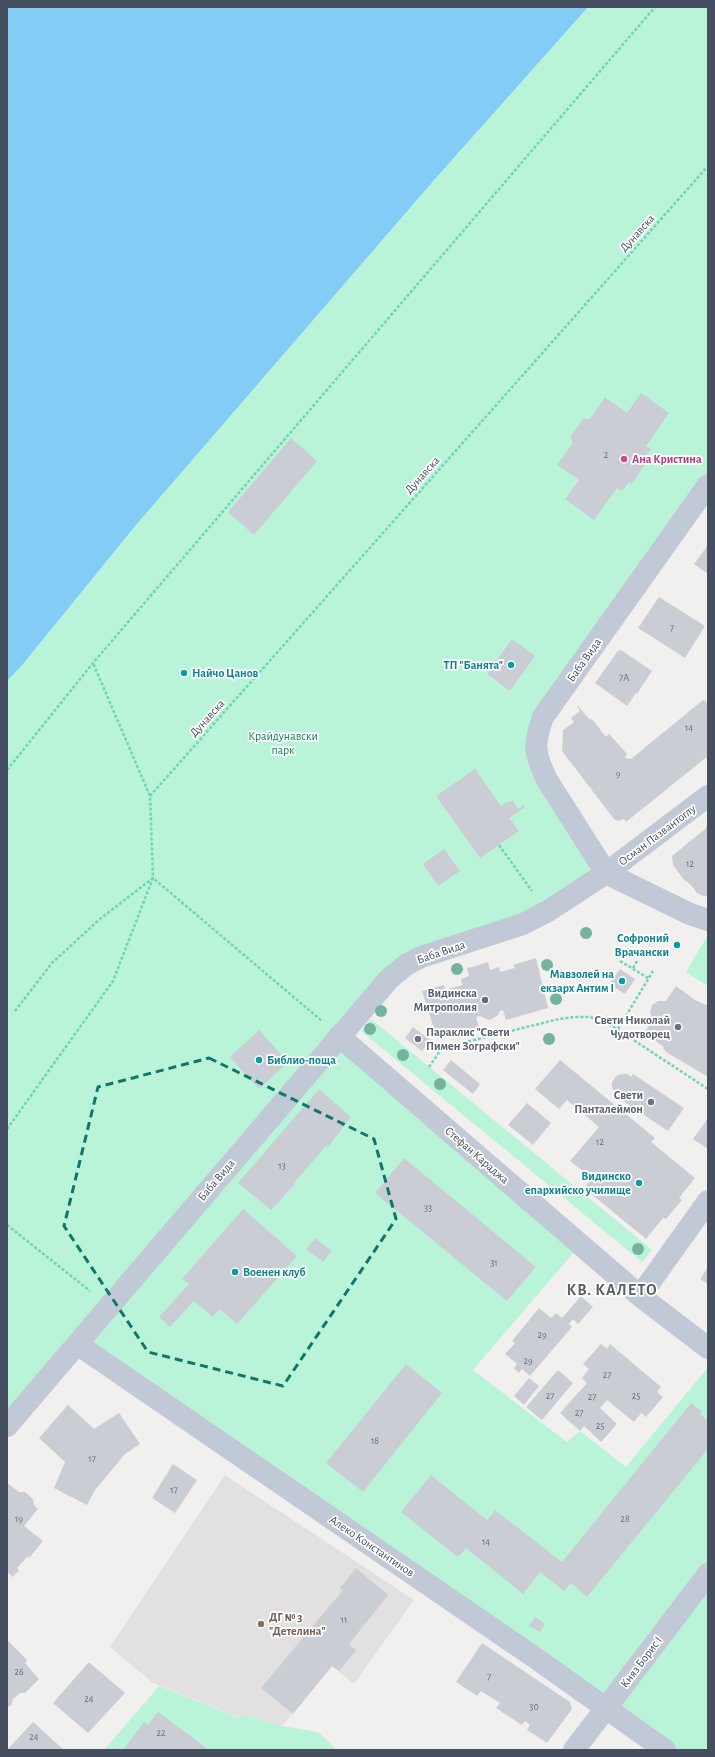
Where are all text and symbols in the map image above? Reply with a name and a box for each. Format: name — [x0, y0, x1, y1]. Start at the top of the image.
street label: Дунавска — [617, 212, 658, 255]
house number: 2 — [604, 450, 609, 460]
place label: Ана Кристина — [632, 453, 702, 465]
street label: Дунавска — [402, 454, 443, 497]
marker: Ана Кристина — [619, 454, 629, 464]
house number: 7 — [670, 623, 674, 633]
street label: Баба Вида — [565, 636, 604, 684]
place label: ТП "Банята" — [444, 659, 503, 671]
marker: ТП "Банята" — [506, 660, 516, 670]
place label: Найчо Цанов — [192, 667, 259, 679]
marker: Найчо Цанов — [179, 668, 189, 678]
house number: 7А — [619, 673, 629, 683]
street label: Дунавска — [187, 697, 228, 740]
house number: 14 — [685, 723, 693, 733]
park label: Крайдунавски парк — [248, 730, 318, 756]
house number: 9 — [616, 769, 621, 779]
street label: Осман Пазвантоглу — [616, 802, 698, 869]
house number: 12 — [686, 859, 694, 869]
place label: Софроний Врачански — [615, 932, 669, 958]
street label: Баба Вида — [415, 938, 467, 966]
marker: Софроний Врачански — [672, 940, 682, 950]
place label: Мавзолей на екзарх Антим I — [540, 968, 614, 994]
marker: Мавзолей на екзарх Антим I — [617, 976, 627, 986]
place label: Видинска Митрополия — [413, 987, 477, 1013]
marker: Видинска Митрополия — [480, 995, 490, 1005]
place label: Свети Николай Чудотворец — [594, 1014, 670, 1041]
marker: Свети Николай Чудотворец — [673, 1022, 683, 1032]
place label: Параклис "Свети Пимен Зографски" — [426, 1026, 520, 1052]
marker: Параклис "Свети Пимен Зографски" — [413, 1034, 423, 1044]
place label: Библио-поща — [267, 1054, 336, 1066]
marker: Библио-поща — [254, 1055, 264, 1065]
place label: Свети Панталеймон — [574, 1089, 643, 1115]
marker: Свети Панталеймон — [646, 1097, 656, 1107]
street label: Стефан Караджа — [443, 1124, 512, 1186]
house number: 12 — [596, 1137, 604, 1147]
street label: Баба Вида — [195, 1157, 237, 1203]
house number: 13 — [278, 1161, 286, 1171]
place label: Видинско епархийско училище — [525, 1170, 631, 1197]
marker: Видинско епархийско училище — [634, 1178, 644, 1188]
house number: 33 — [424, 1203, 432, 1213]
house number: 31 — [490, 1258, 498, 1268]
place label: Военен клуб — [243, 1266, 306, 1279]
marker: Военен клуб — [230, 1267, 240, 1277]
district label: КВ. КАЛЕТО — [566, 1282, 658, 1298]
house number: 29 — [537, 1330, 547, 1340]
house number: 29 — [523, 1356, 533, 1366]
house number: 27 — [603, 1370, 611, 1380]
house number: 27 — [546, 1391, 554, 1401]
house number: 25 — [632, 1391, 640, 1401]
house number: 27 — [588, 1392, 596, 1402]
house number: 27 — [575, 1408, 583, 1418]
house number: 25 — [596, 1421, 604, 1431]
house number: 18 — [371, 1436, 379, 1446]
house number: 17 — [88, 1454, 96, 1464]
house number: 17 — [170, 1485, 178, 1495]
street label: Алеко Константинов — [328, 1513, 417, 1579]
house number: 19 — [15, 1514, 23, 1524]
house number: 28 — [620, 1514, 630, 1524]
house number: 14 — [482, 1537, 490, 1547]
place label: ДГ № 3 "Детелина" — [269, 1611, 325, 1637]
house number: 11 — [341, 1615, 347, 1625]
marker: ДГ № 3 "Детелина" — [256, 1619, 266, 1629]
street label: Княз Борис I — [618, 1634, 664, 1690]
house number: 26 — [14, 1667, 24, 1677]
house number: 7 — [487, 1672, 491, 1682]
house number: 24 — [84, 1694, 94, 1704]
house number: 30 — [529, 1702, 539, 1712]
house number: 22 — [156, 1728, 166, 1738]
house number: 24 — [29, 1732, 39, 1742]

